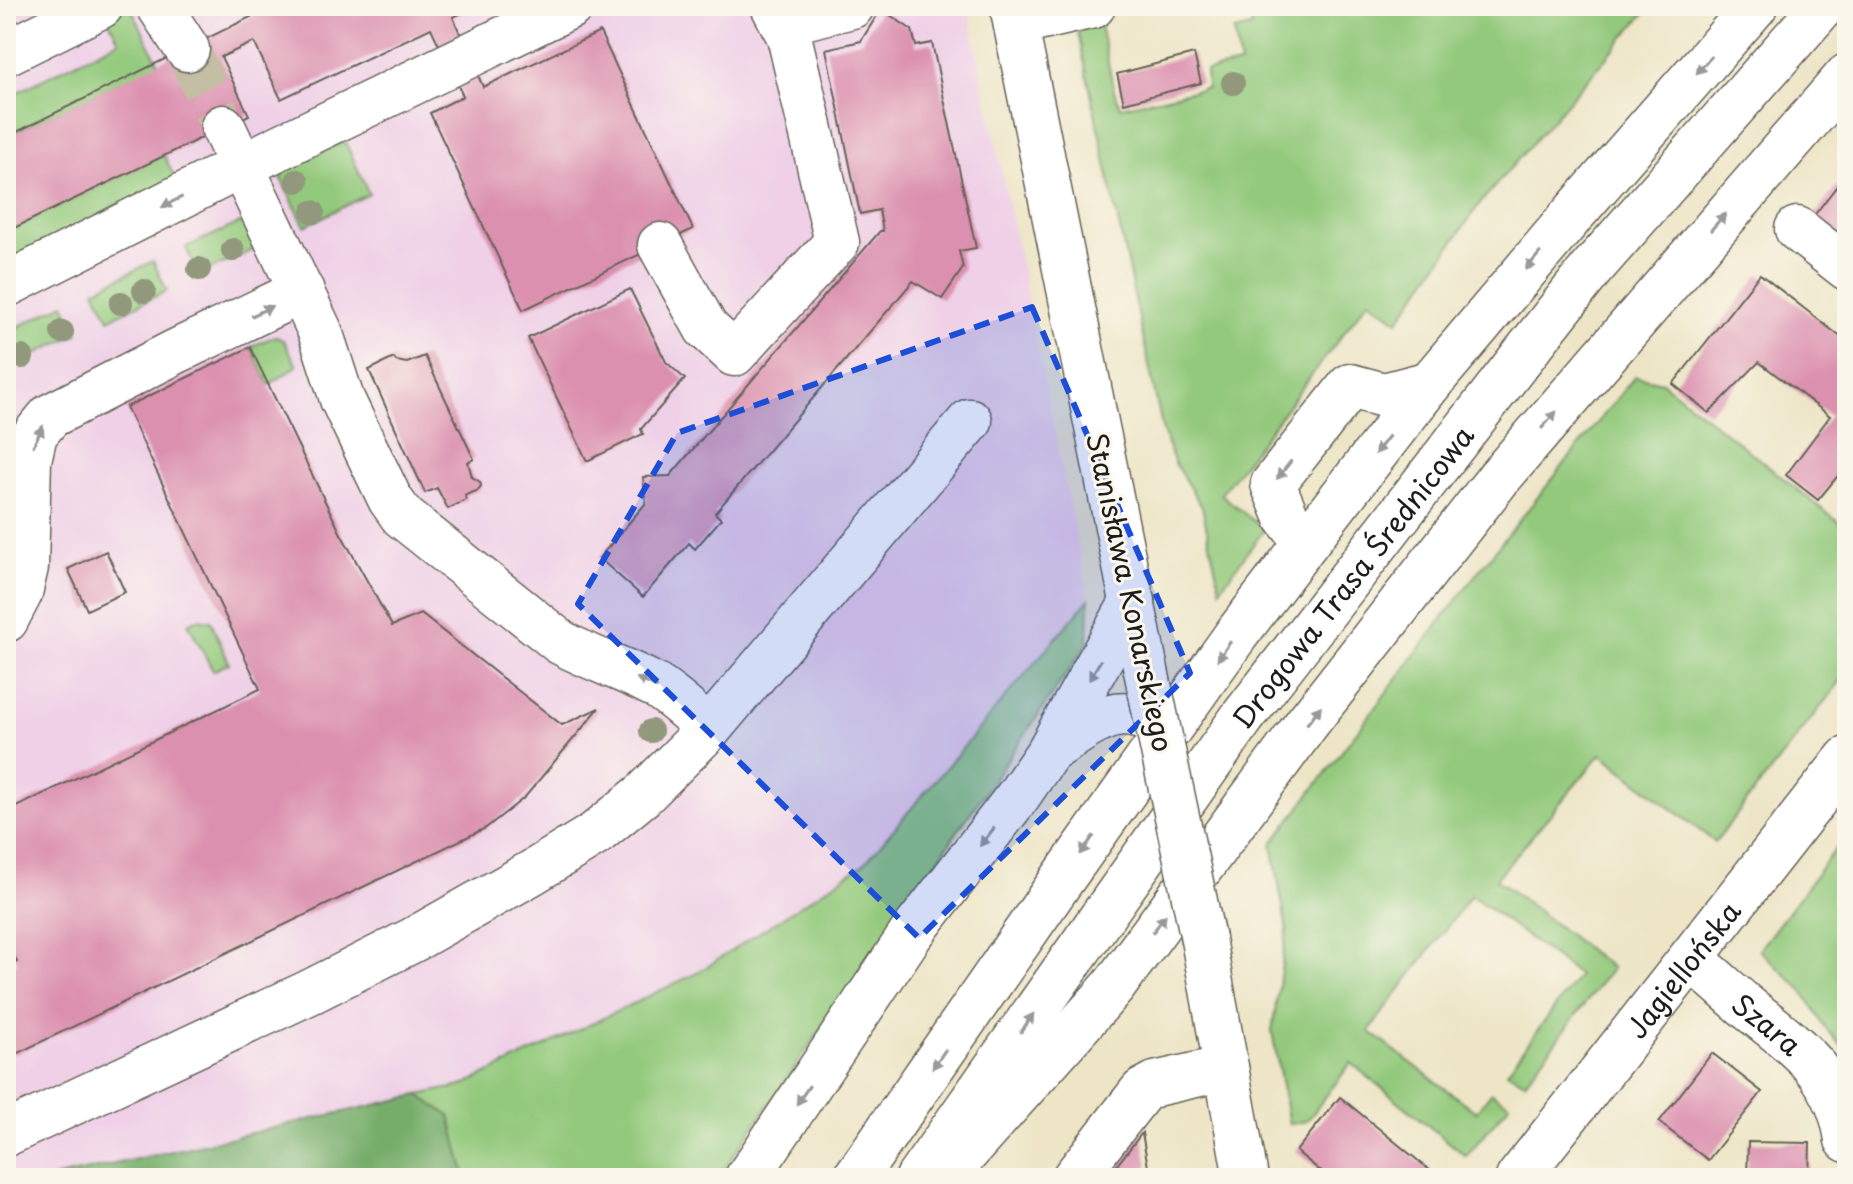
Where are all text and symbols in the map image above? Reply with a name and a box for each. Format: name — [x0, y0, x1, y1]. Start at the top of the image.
one-way arrow — [1696, 54, 1713, 74]
one-way arrow — [160, 195, 183, 208]
one-way arrow — [1709, 213, 1726, 233]
one-way arrow — [1525, 251, 1542, 271]
one-way arrow — [250, 304, 273, 318]
one-way arrow — [1540, 410, 1557, 430]
street label: Drogowa Trasa Średnicowa — [1220, 415, 1483, 737]
one-way arrow — [31, 424, 45, 447]
street label: Stanisława Konarskiego — [1076, 428, 1186, 756]
one-way arrow — [1375, 435, 1391, 455]
one-way arrow — [1276, 460, 1292, 480]
one-way arrow — [1217, 641, 1233, 662]
one-way arrow — [1088, 659, 1102, 681]
one-way arrow — [635, 676, 658, 690]
one-way arrow — [1305, 705, 1321, 725]
one-way arrow — [979, 827, 995, 847]
one-way arrow — [1079, 834, 1095, 856]
street label: Jagiellońska — [1615, 890, 1750, 1047]
one-way arrow — [1151, 913, 1167, 935]
street label: Szara — [1723, 982, 1812, 1065]
one-way arrow — [1019, 1012, 1034, 1033]
one-way arrow — [932, 1048, 947, 1069]
one-way arrow — [796, 1084, 811, 1105]

